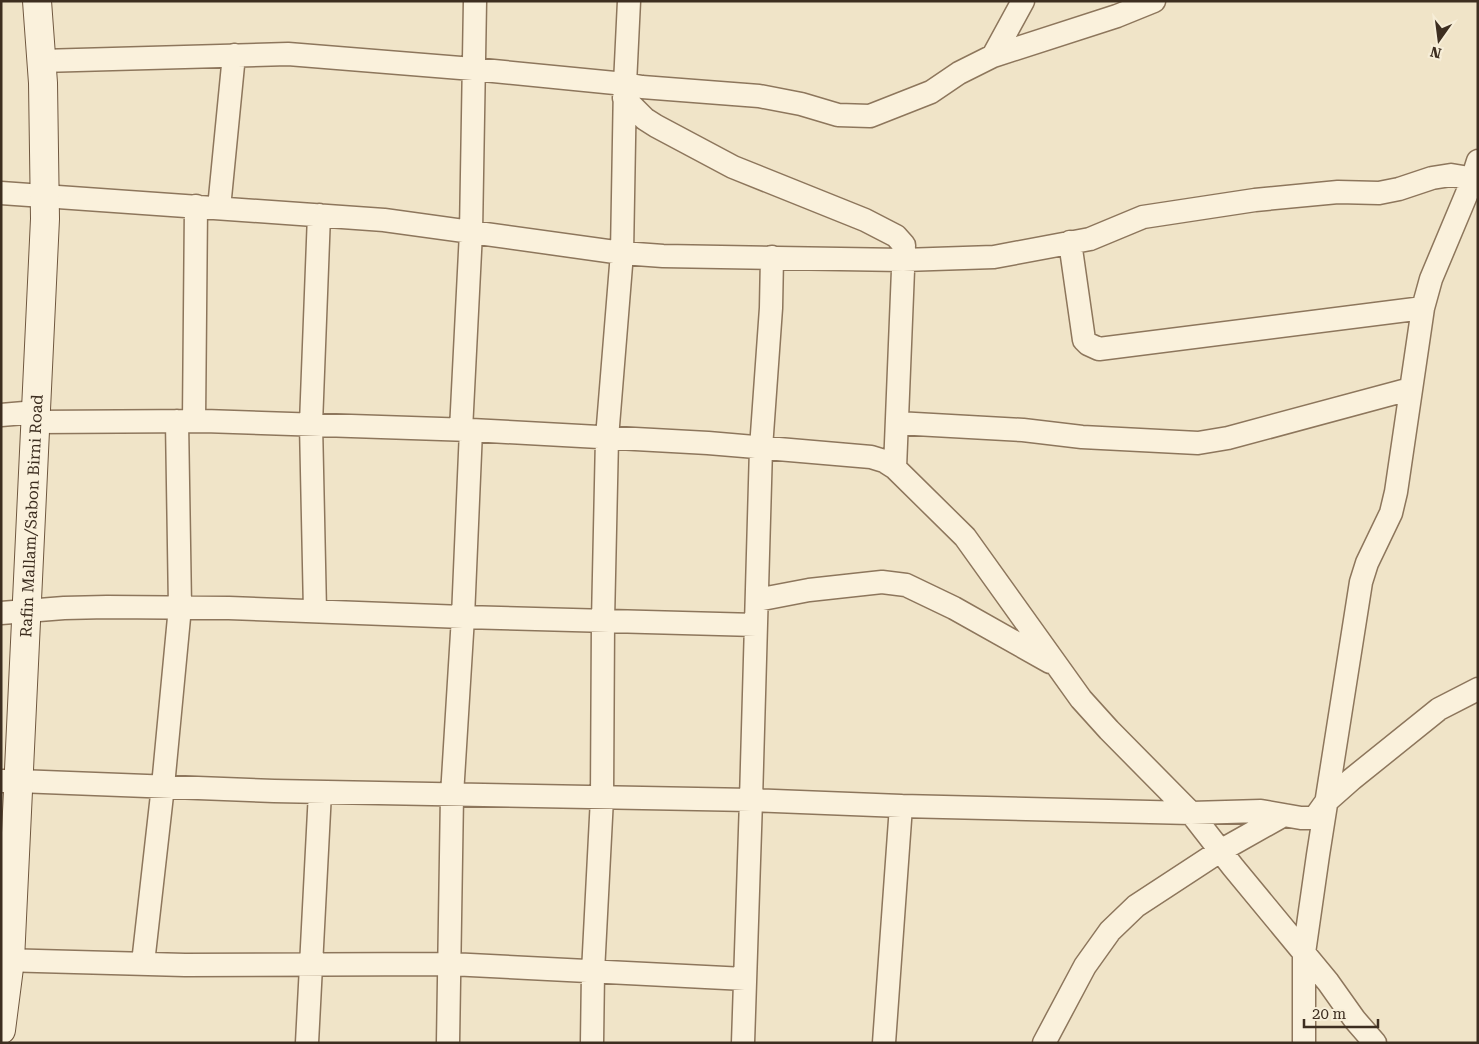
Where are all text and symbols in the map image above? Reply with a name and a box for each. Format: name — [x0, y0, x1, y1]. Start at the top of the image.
north arrow — [1414, 15, 1464, 65]
text: N — [1428, 43, 1443, 62]
street label: Rafin Mallam/Sabon Birni Road — [16, 394, 46, 638]
scale bar — [1304, 996, 1378, 1028]
text: 20 m — [1312, 1005, 1347, 1023]

